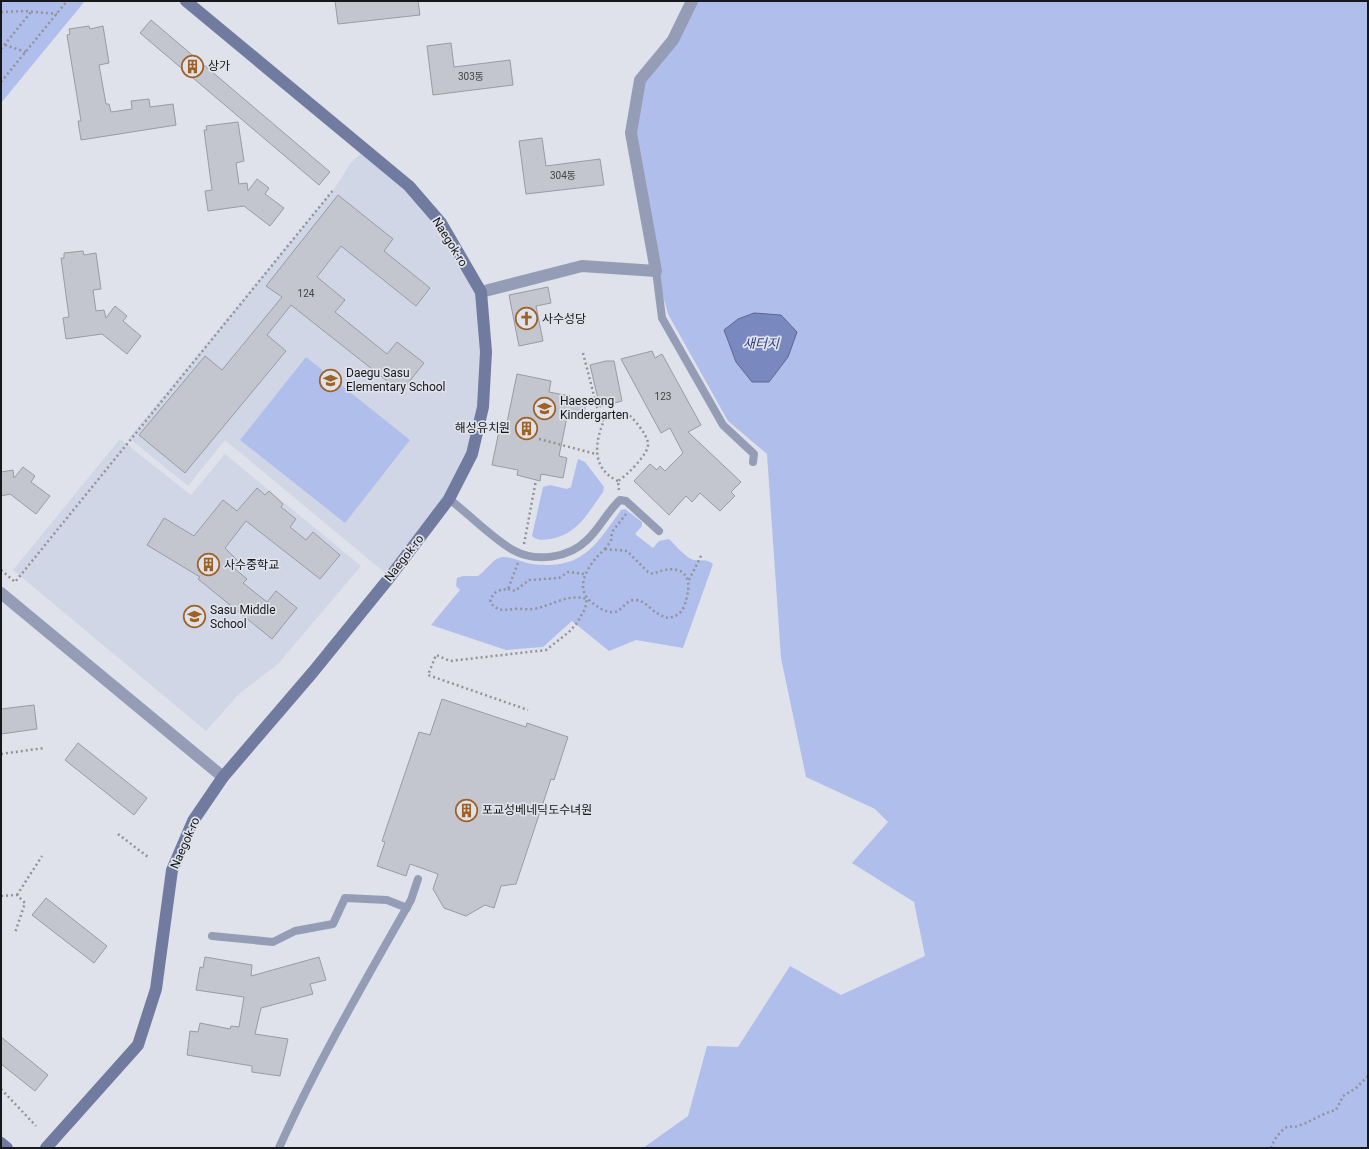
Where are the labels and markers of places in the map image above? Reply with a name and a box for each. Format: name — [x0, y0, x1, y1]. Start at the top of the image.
building icon: 상가 — [180, 53, 206, 79]
place label: 상가 — [208, 59, 230, 73]
church icon: 사수성당 — [513, 306, 539, 332]
place label: 사수성당 — [542, 312, 586, 326]
place label: Daegu Sasu Elementary School — [346, 366, 446, 394]
school or university icon: Daegu Sasu Elementary School — [318, 367, 344, 393]
place label: Haeseong Kindergarten — [560, 394, 629, 422]
school or university icon: Haeseong Kindergarten — [531, 395, 557, 421]
building icon: 해성유치원 — [513, 415, 539, 441]
place label: 해성유치원 — [455, 421, 510, 435]
building icon: 사수중학교 — [195, 552, 221, 578]
place label: 사수중학교 — [224, 558, 279, 572]
place label: Sasu Middle School — [210, 603, 276, 631]
school or university icon: Sasu Middle School — [181, 604, 207, 630]
building icon: 포교성베네딕도수녀원 — [454, 797, 480, 823]
place label: 포교성베네딕도수녀원 — [482, 803, 592, 817]

